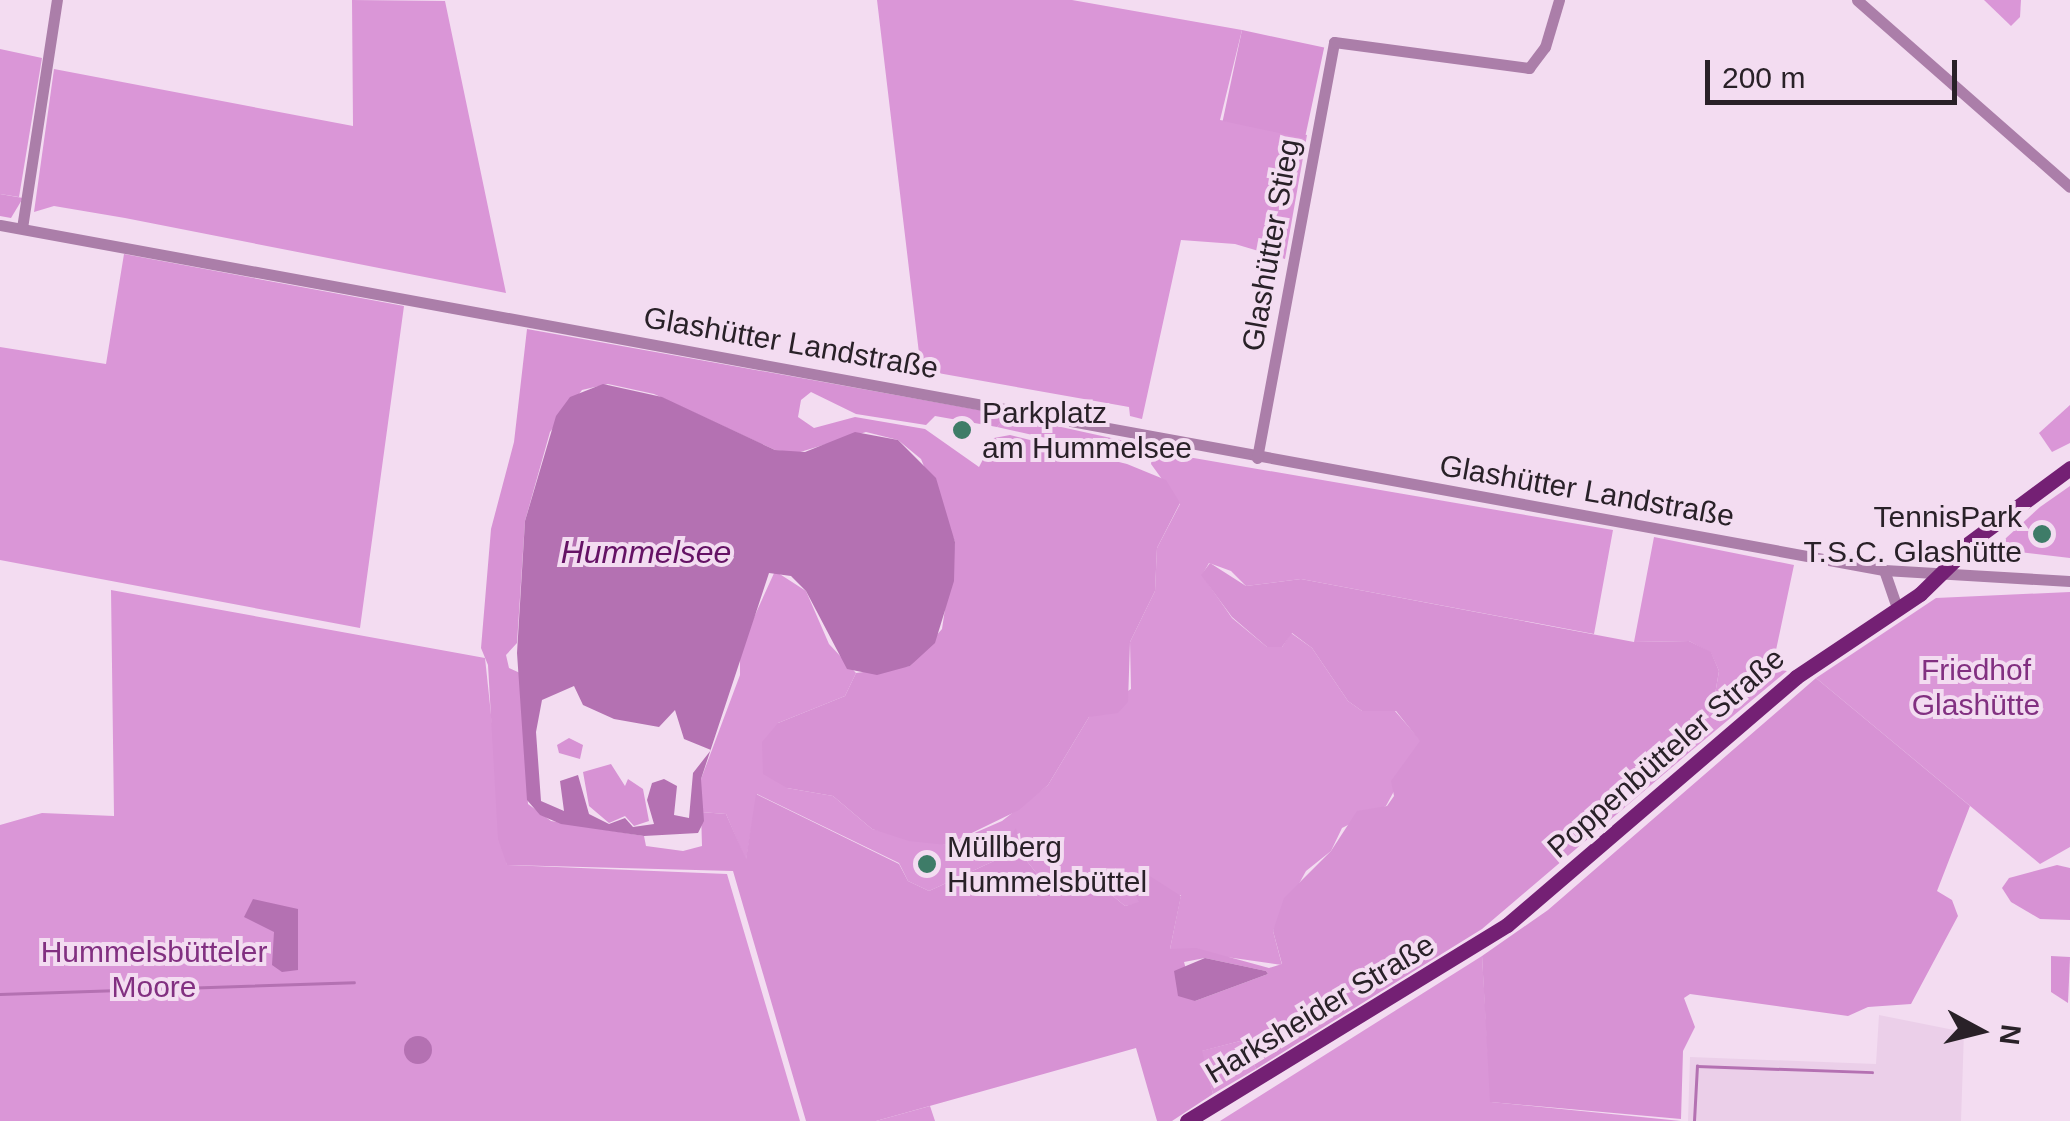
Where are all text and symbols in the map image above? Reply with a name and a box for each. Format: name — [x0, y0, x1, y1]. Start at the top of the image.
scale bar — [1710, 40, 1962, 102]
text: 200 m — [1722, 61, 1805, 94]
street label: Glashütter Stieg — [1235, 136, 1307, 354]
street label: Glashütter Landstraße — [641, 299, 941, 387]
place label: Parkplatz am Hummelsee — [982, 395, 1192, 466]
marker: Parkplatz am Hummelsee — [951, 419, 973, 441]
street label: Glashütter Landstraße — [1437, 447, 1737, 535]
place label: TennisPark T.S.C. Glashütte — [1804, 499, 2022, 570]
marker: TennisPark T.S.C. Glashütte — [2031, 523, 2053, 545]
water label: Hummelsee — [561, 533, 731, 571]
street label: Poppenbütteler Straße — [1540, 640, 1792, 866]
park label: Friedhof Glashütte — [1912, 652, 2040, 722]
place label: Müllberg Hummelsbüttel — [947, 829, 1147, 900]
marker: Müllberg Hummelsbüttel — [916, 853, 938, 875]
street label: Harksheider Straße — [1199, 927, 1441, 1091]
park label: Hummelsbütteler Moore — [41, 934, 267, 1004]
north arrow — [1930, 981, 2030, 1081]
text: N — [1994, 1023, 2027, 1047]

